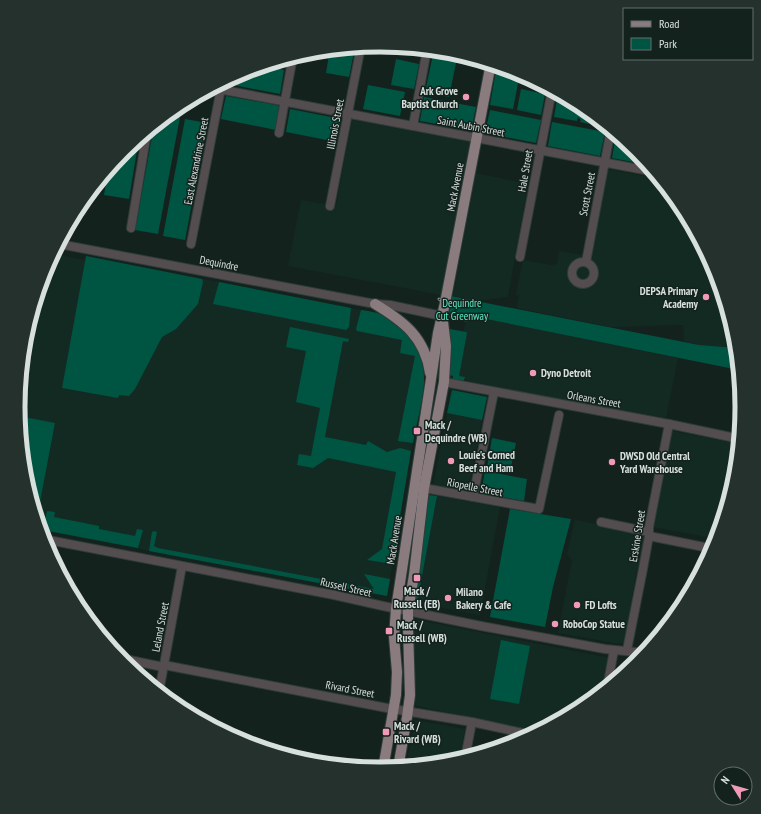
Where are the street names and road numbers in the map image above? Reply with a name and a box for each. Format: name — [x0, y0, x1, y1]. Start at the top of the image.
street label: Illinois Street — [323, 98, 347, 150]
street label: Saint Aubin Street — [436, 113, 506, 139]
street label: East Alexandrine Street — [181, 116, 211, 206]
street label: Hale Street — [514, 149, 536, 193]
street label: Mack Avenue — [443, 161, 467, 212]
street label: Scott Street — [576, 171, 598, 217]
street label: Dequindre — [198, 252, 240, 274]
street label: Orleans Street — [566, 387, 622, 411]
street label: Riopelle Street — [446, 475, 504, 499]
street label: Erskine Street — [626, 509, 648, 563]
street label: Mack Avenue — [383, 514, 405, 565]
street label: Russell Street — [319, 574, 373, 600]
street label: Leland Street — [148, 601, 172, 653]
street label: Rivard Street — [325, 677, 375, 701]

